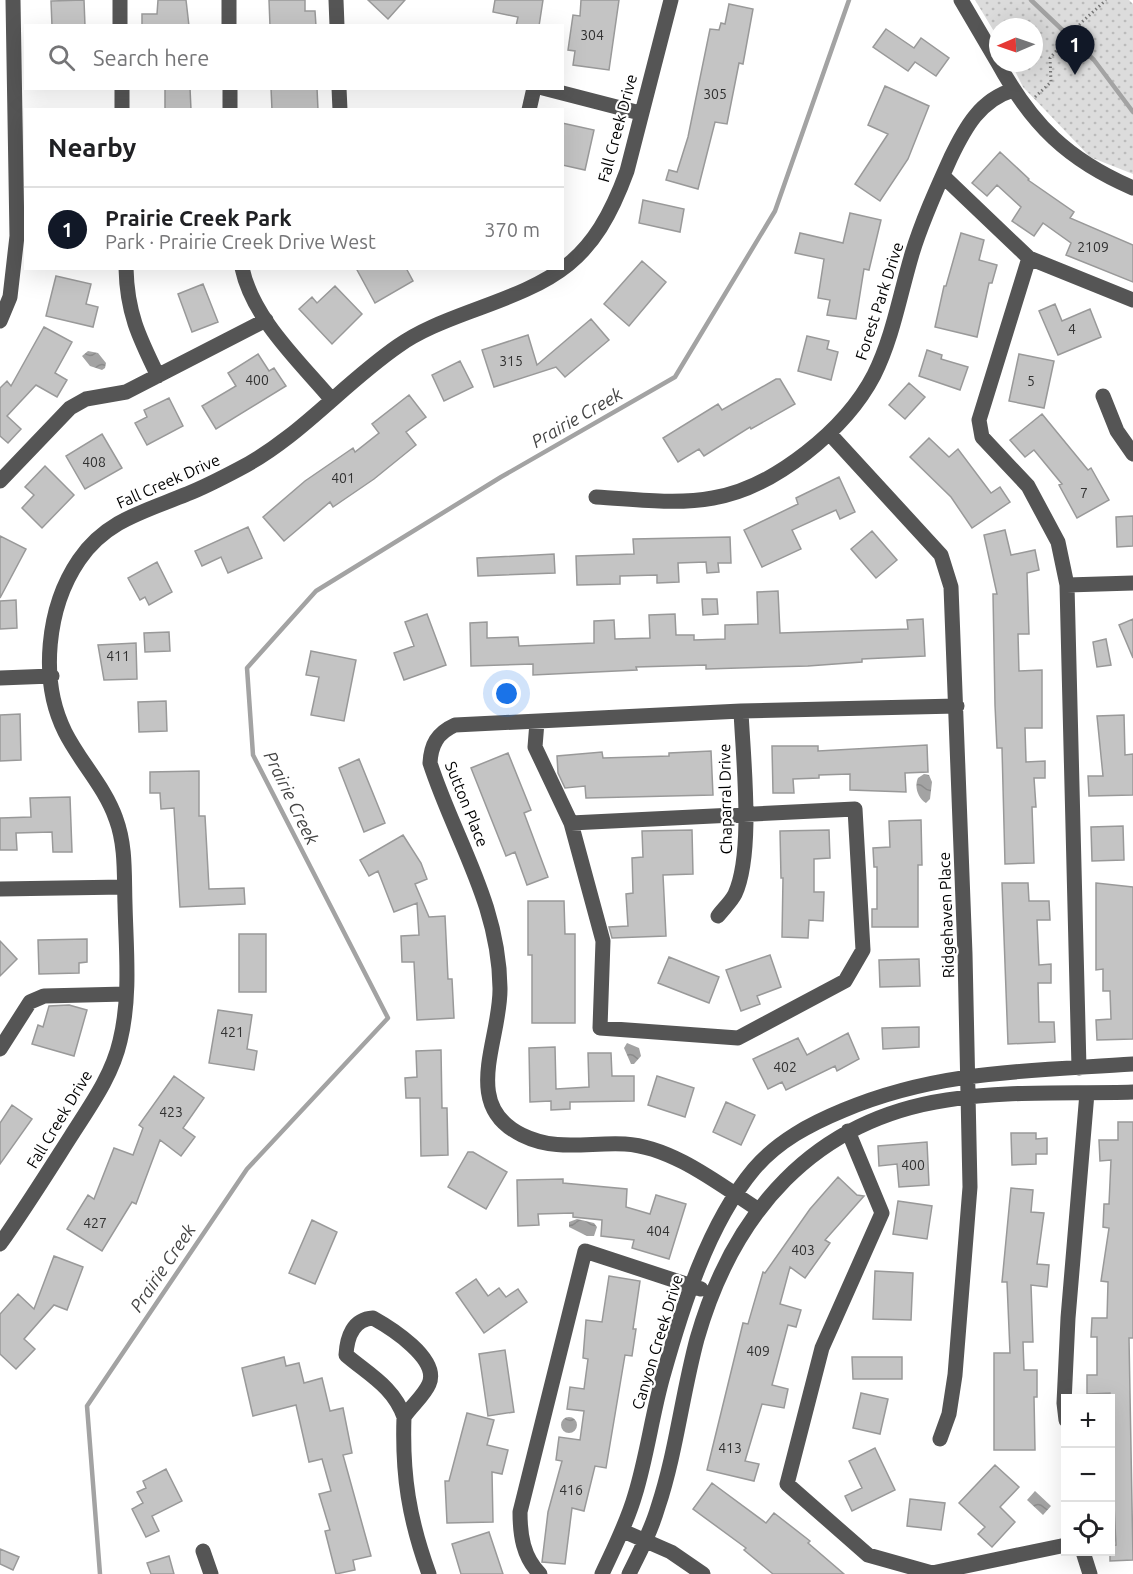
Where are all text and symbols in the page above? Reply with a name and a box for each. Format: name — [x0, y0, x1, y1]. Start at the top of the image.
north arrow — [989, 18, 1043, 72]
search box — [24, 24, 564, 90]
pin: 1 — [1056, 26, 1094, 75]
house number: 304 — [580, 27, 604, 43]
icon: search — [45, 41, 78, 74]
text: Search here — [93, 45, 209, 70]
street label: Fall Creek Drive — [594, 72, 640, 184]
house number: 305 — [703, 86, 727, 102]
text: Nearby — [48, 133, 136, 162]
text: Prairie Creek Park — [105, 205, 292, 230]
text: 1 — [62, 218, 73, 241]
text: 370 m — [484, 218, 540, 241]
text: Park · Prairie Creek Drive West — [105, 230, 376, 253]
house number: 2109 — [1077, 239, 1109, 255]
street label: Forest Park Drive — [851, 240, 907, 362]
house number: 4 — [1068, 321, 1076, 337]
house number: 315 — [499, 353, 523, 369]
house number: 400 — [245, 372, 269, 388]
house number: 5 — [1027, 373, 1035, 389]
water label: Prairie Creek — [528, 383, 626, 451]
street label: Fall Creek Drive — [114, 450, 222, 512]
house number: 408 — [82, 454, 106, 470]
house number: 401 — [331, 470, 355, 486]
house number: 7 — [1080, 485, 1088, 501]
house number: 411 — [106, 648, 130, 664]
your location — [492, 679, 521, 708]
street label: Chaparral Drive — [715, 743, 735, 855]
water label: Prairie Creek — [261, 748, 323, 848]
street label: Sutton Place — [442, 759, 492, 849]
street label: Ridgehaven Place — [935, 852, 957, 978]
house number: 421 — [220, 1024, 244, 1040]
house number: 402 — [773, 1059, 797, 1075]
street label: Fall Creek Drive — [23, 1067, 95, 1171]
house number: 423 — [159, 1104, 183, 1120]
house number: 400 — [901, 1157, 925, 1173]
house number: 427 — [83, 1215, 107, 1231]
water label: Prairie Creek — [125, 1219, 199, 1315]
house number: 404 — [646, 1223, 670, 1239]
house number: 403 — [791, 1242, 815, 1258]
street label: Canyon Creek Drive — [628, 1272, 686, 1412]
house number: 409 — [746, 1343, 770, 1359]
map controls — [1061, 1394, 1115, 1556]
button: + — [1061, 1394, 1115, 1448]
house number: 413 — [718, 1440, 742, 1456]
button: − — [1061, 1448, 1115, 1502]
house number: 416 — [559, 1482, 583, 1498]
button: locate — [1061, 1502, 1115, 1556]

